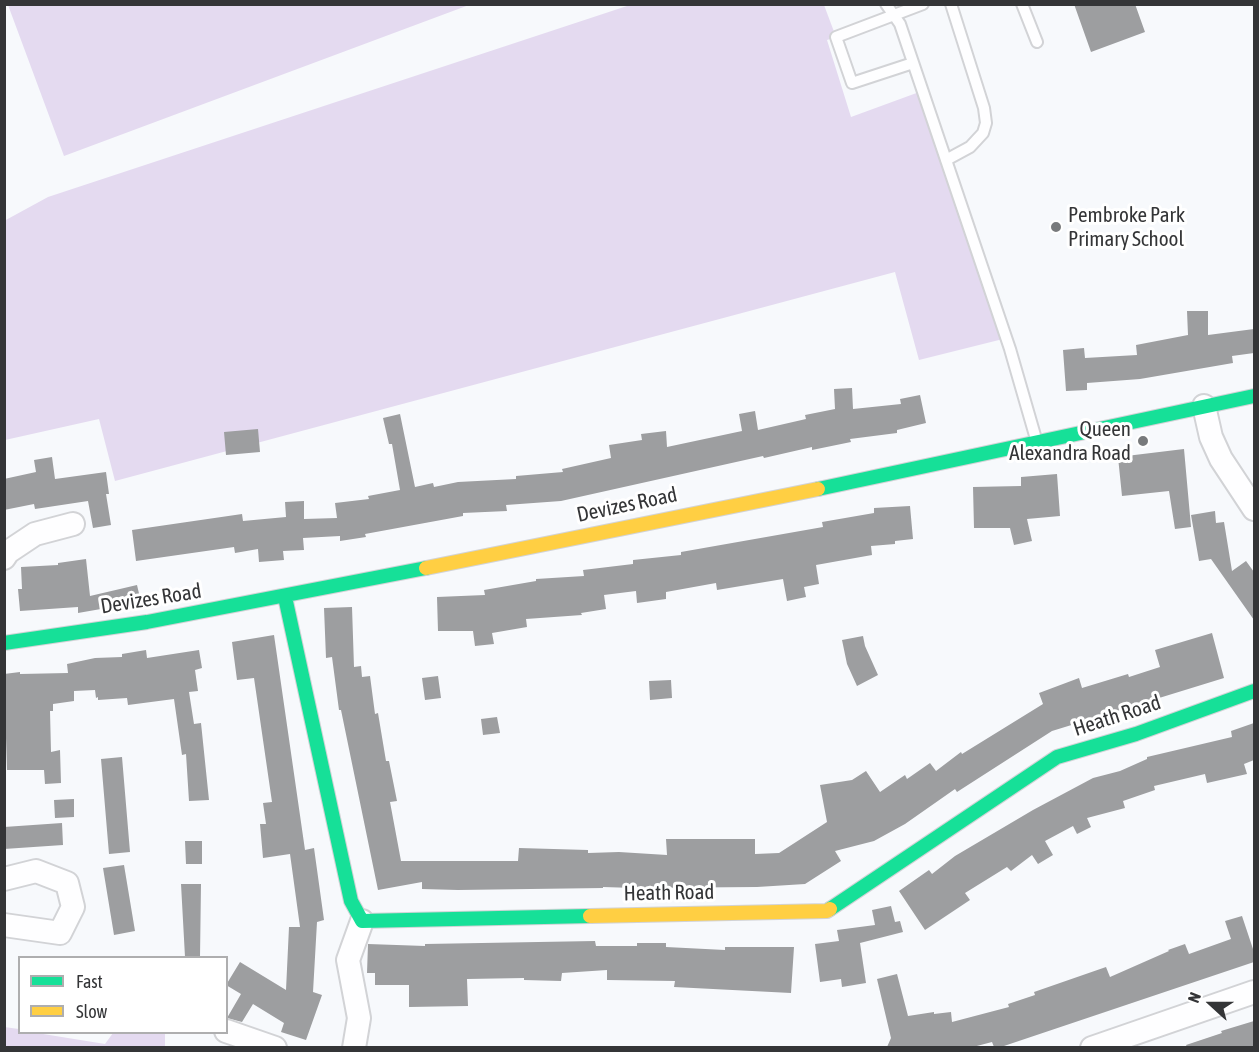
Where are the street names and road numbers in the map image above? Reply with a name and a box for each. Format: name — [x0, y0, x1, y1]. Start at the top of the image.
street label: Devizes Road — [575, 482, 679, 528]
street label: Devizes Road — [99, 579, 203, 619]
street label: Heath Road — [1070, 690, 1164, 742]
street label: Heath Road — [623, 880, 715, 906]

